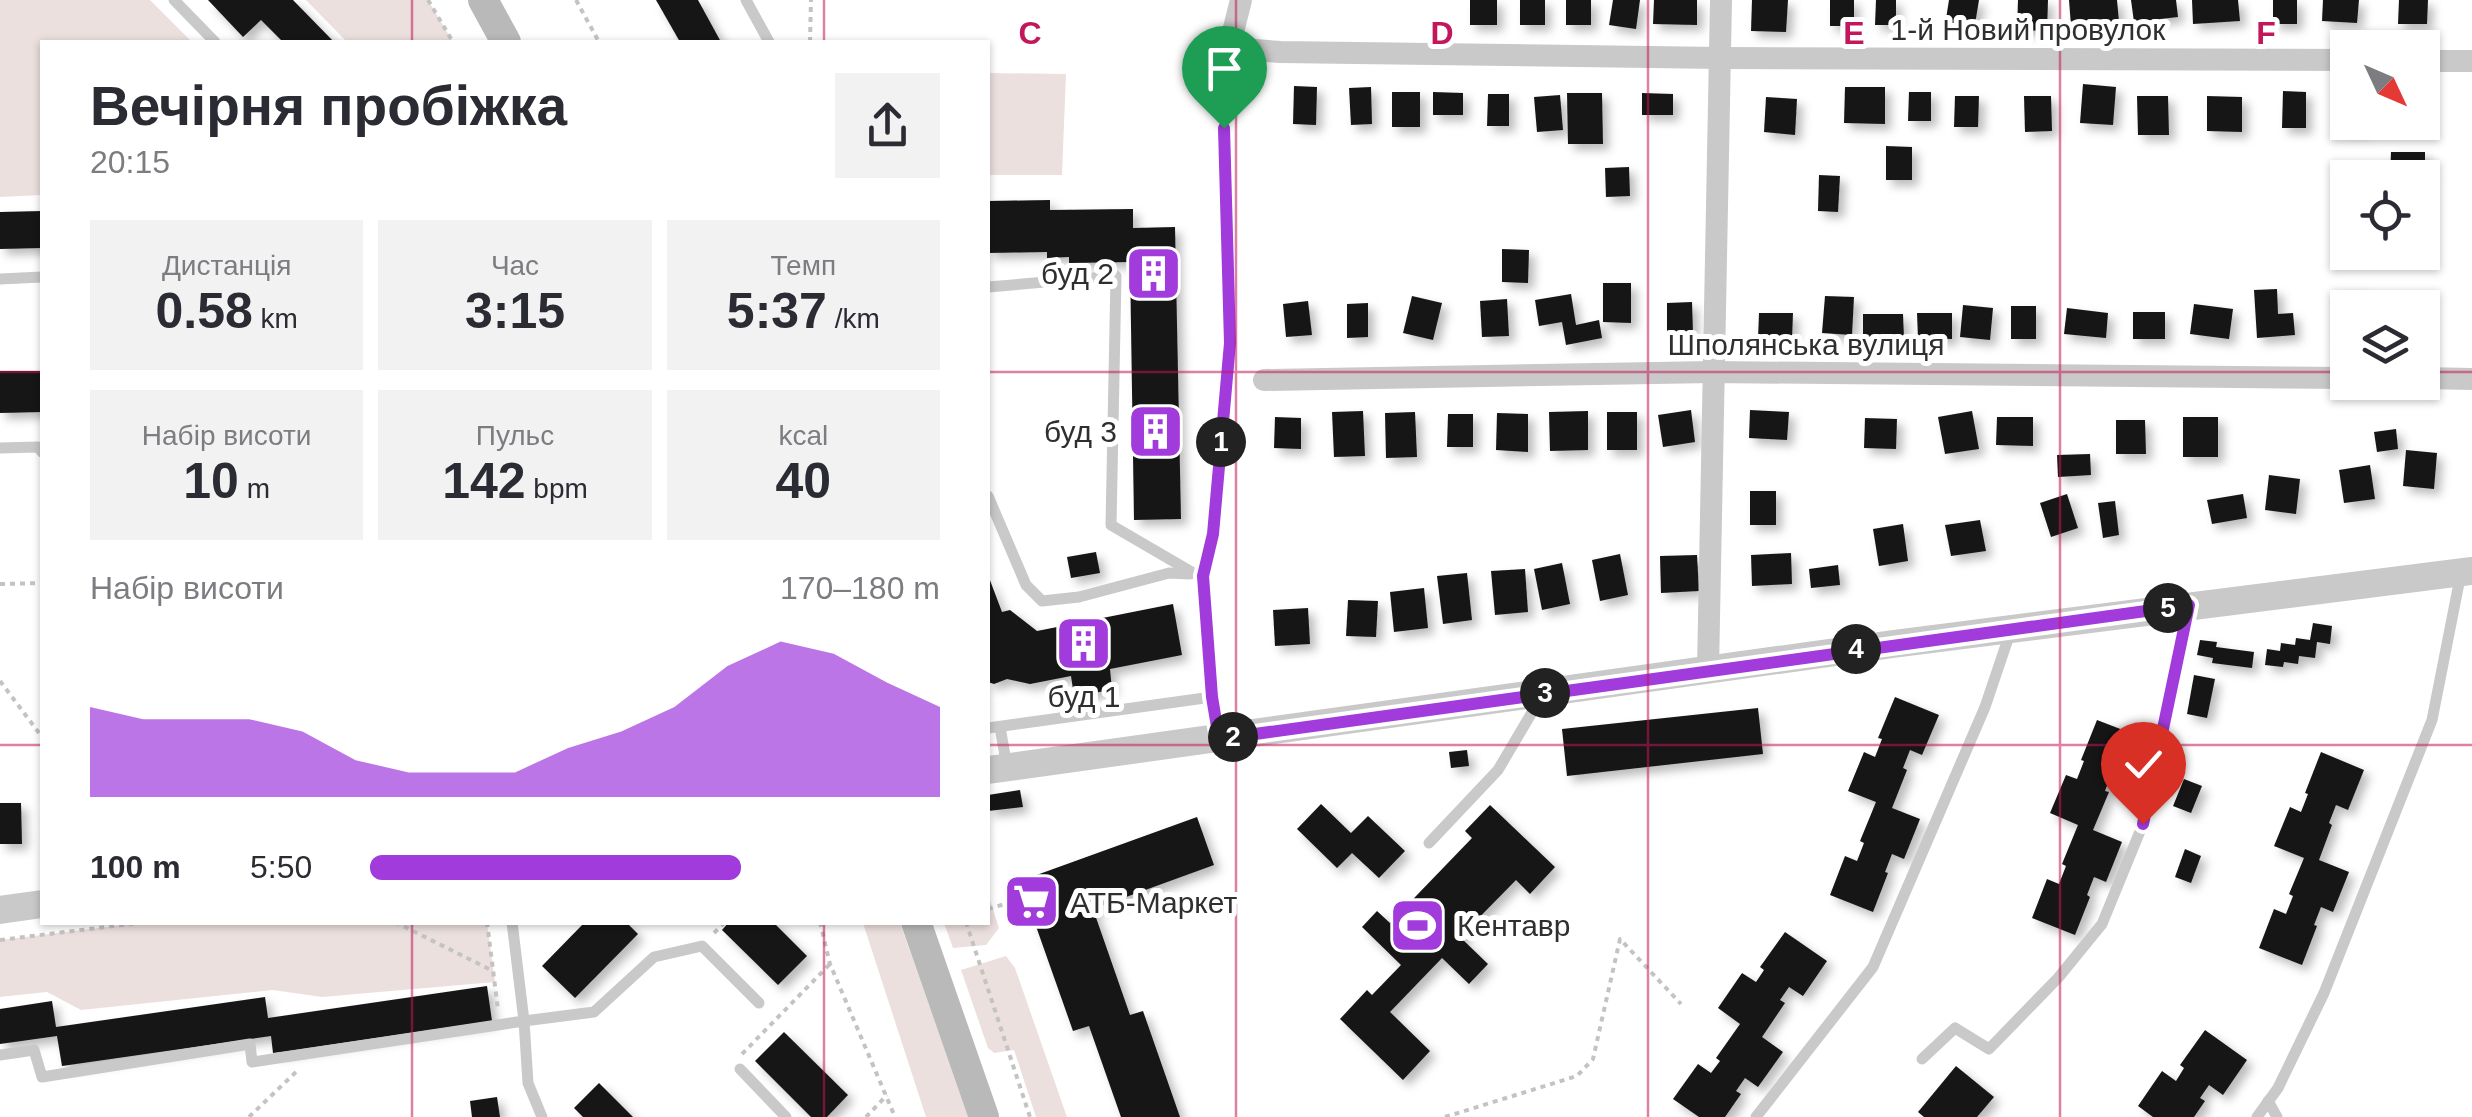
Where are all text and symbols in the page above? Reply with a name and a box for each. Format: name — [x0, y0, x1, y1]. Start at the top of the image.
street label: 1-й Новий провулок — [1891, 13, 2166, 46]
text: C — [1018, 15, 1042, 51]
text: D — [1430, 15, 1454, 51]
text: E — [1843, 15, 1865, 51]
text: F — [2256, 15, 2276, 51]
pin — [1182, 26, 1267, 129]
north arrow — [2330, 30, 2440, 140]
map controls — [2330, 30, 2440, 400]
icon: arrive — [1197, 41, 1252, 96]
button: share — [835, 73, 940, 178]
text: Вечірня пробіжка — [90, 75, 567, 137]
text: 20:15 — [90, 144, 170, 180]
button: locate — [2330, 160, 2440, 270]
building icon: буд 2 — [1123, 243, 1183, 303]
text: Дистанція — [162, 250, 291, 281]
text: Час — [491, 250, 539, 281]
text: Темп — [771, 250, 836, 281]
place label: буд 2 — [1041, 257, 1114, 290]
text: 0.58 — [155, 283, 253, 339]
text: 3:15 — [465, 283, 565, 339]
text: 5:37 — [727, 283, 827, 339]
button: layers — [2330, 290, 2440, 400]
text: km — [253, 303, 298, 334]
text: /km — [827, 303, 880, 334]
street label: Шполянська вулиця — [1668, 328, 1944, 361]
building icon: буд 3 — [1126, 401, 1186, 461]
place label: буд 3 — [1044, 415, 1117, 448]
pin: 1 — [1196, 417, 1246, 467]
text: Набір висоти — [142, 420, 311, 451]
text: Пульс — [476, 420, 554, 451]
text: kcal — [778, 420, 828, 451]
text: 1 — [1213, 426, 1229, 457]
text: 10 — [183, 453, 239, 509]
text: 142 — [442, 453, 526, 509]
text: 40 — [776, 453, 831, 509]
text: m — [239, 473, 270, 504]
text: bpm — [526, 473, 588, 504]
text: Набір висоти — [90, 570, 284, 606]
text: 170–180 m — [780, 570, 940, 606]
pin: 5 — [2143, 583, 2193, 633]
text: 5 — [2160, 592, 2176, 623]
building icon: буд 1 — [1054, 613, 1114, 673]
pin: 4 — [1831, 624, 1881, 674]
text: 4 — [1848, 633, 1864, 664]
pin: 3 — [1520, 668, 1570, 718]
text: 3 — [1537, 677, 1553, 708]
place label: буд 1 — [1047, 680, 1121, 713]
pin: 2 — [1208, 712, 1258, 762]
text: 2 — [1225, 721, 1241, 752]
pin — [2101, 722, 2186, 825]
icon: check — [2116, 737, 2171, 792]
text: 100 m — [90, 849, 181, 885]
text: 5:50 — [250, 849, 312, 885]
supermarket icon: АТБ-Маркет — [1001, 872, 1061, 932]
place label: АТБ-Маркет — [1070, 886, 1238, 919]
sports icon: Кентавр — [1388, 895, 1448, 955]
place label: Кентавр — [1457, 909, 1570, 942]

